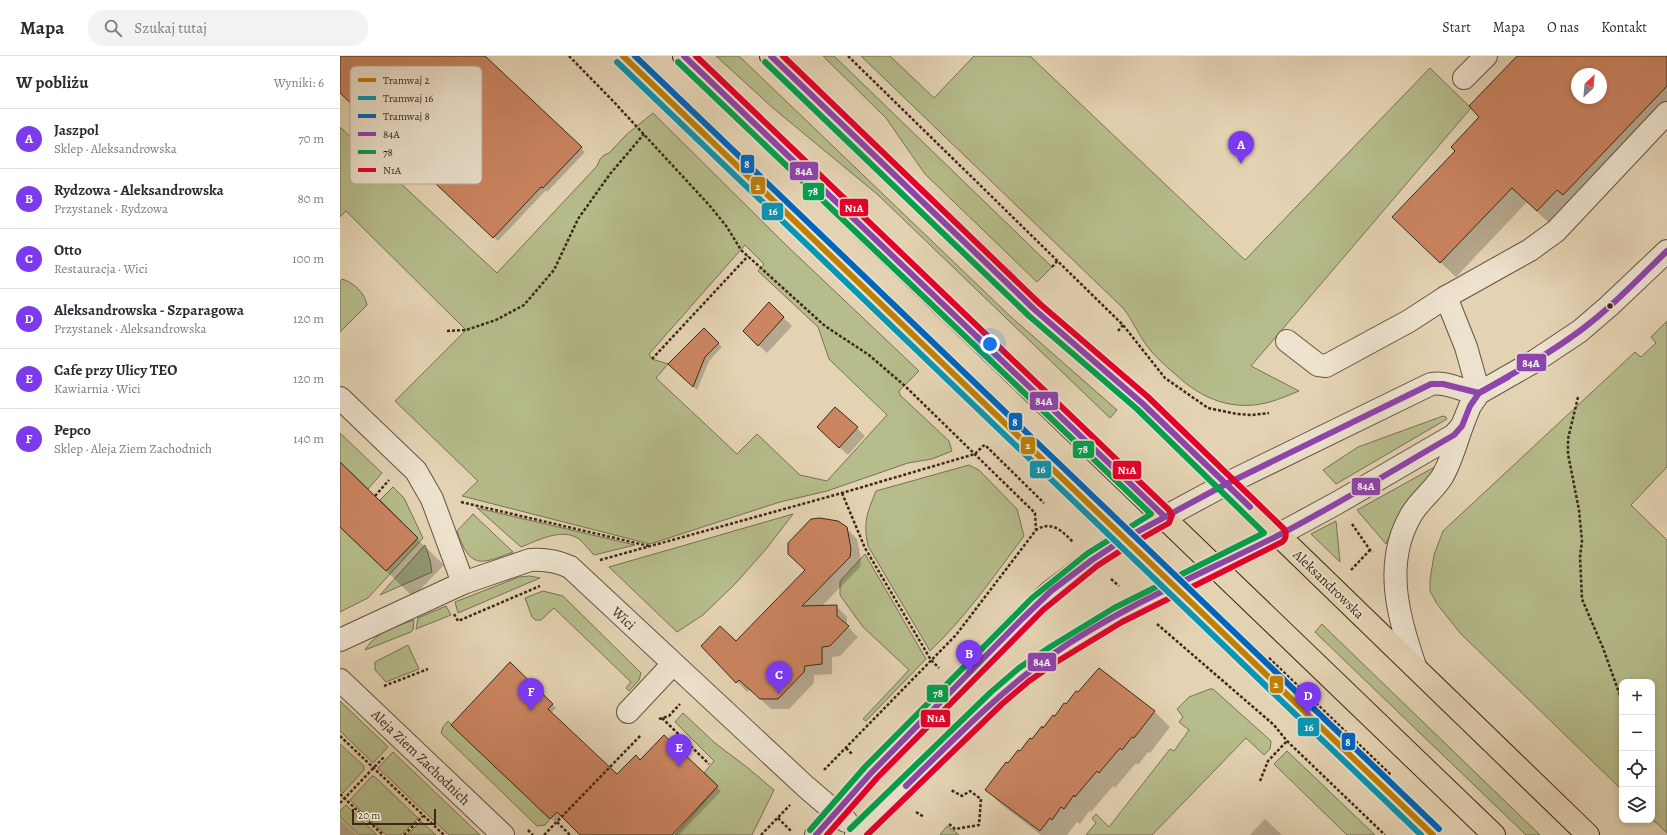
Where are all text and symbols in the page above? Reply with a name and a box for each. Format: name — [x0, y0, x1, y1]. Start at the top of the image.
search box — [88, 10, 368, 46]
text: Mapa — [20, 15, 64, 41]
icon: search — [102, 17, 124, 39]
text: Szukaj tutaj — [134, 18, 207, 38]
text: Start — [1442, 18, 1471, 37]
text: Mapa — [1493, 18, 1525, 37]
text: O nas — [1547, 18, 1579, 37]
text: Kontakt — [1601, 18, 1647, 37]
legend — [350, 66, 482, 184]
north arrow — [1571, 68, 1607, 104]
text: W pobliżu — [16, 71, 88, 94]
text: Tramwaj 2 — [383, 73, 430, 88]
text: Wyniki: 6 — [274, 74, 324, 91]
text: Tramwaj 16 — [383, 91, 433, 106]
text: Tramwaj 8 — [383, 109, 430, 124]
text: Jaszpol — [54, 120, 99, 140]
text: 84A — [383, 127, 400, 142]
text: A — [25, 130, 33, 147]
text: 70 m — [298, 130, 324, 147]
pin: A — [1228, 131, 1254, 164]
text: Sklep · Aleksandrowska — [54, 140, 177, 157]
text: 78 — [383, 145, 393, 160]
line badge: 8 — [740, 154, 755, 174]
text: 8 — [744, 157, 750, 172]
line badge: 84A — [789, 161, 819, 181]
text: N1A — [383, 163, 402, 178]
text: 84A — [795, 164, 813, 179]
line badge: 2 — [750, 176, 766, 195]
text: 2 — [755, 179, 761, 194]
text: Rydzowa - Aleksandrowska — [54, 180, 224, 200]
line badge: 78 — [802, 182, 825, 201]
text: 78 — [808, 184, 818, 199]
text: B — [25, 190, 33, 207]
text: 80 m — [297, 190, 324, 207]
line badge: N1A — [839, 198, 869, 217]
text: Przystanek · Rydzowa — [54, 200, 168, 217]
text: N1A — [845, 201, 864, 216]
line badge: 16 — [761, 202, 784, 221]
text: 16 — [768, 204, 778, 219]
text: Otto — [54, 240, 82, 260]
text: C — [25, 250, 33, 267]
text: 100 m — [292, 250, 324, 267]
text: Restauracja · Wici — [54, 260, 148, 277]
text: Aleksandrowska - Szparagowa — [54, 300, 244, 320]
unlabelled marker — [1605, 301, 1615, 311]
text: D — [24, 310, 34, 327]
text: 120 m — [293, 310, 324, 327]
text: Przystanek · Aleksandrowska — [54, 320, 206, 337]
your location — [980, 334, 1000, 354]
line badge: 84A — [1516, 353, 1547, 372]
text: 84A — [1522, 356, 1540, 371]
text: Cafe przy Ulicy TEO — [54, 360, 177, 380]
text: E — [25, 370, 33, 387]
text: 120 m — [293, 370, 324, 387]
text: Kawiarnia · Wici — [54, 380, 141, 397]
line badge: 84A — [1029, 391, 1059, 411]
text: 84A — [1035, 394, 1053, 409]
line badge: 8 — [1008, 412, 1023, 431]
text: 8 — [1012, 415, 1018, 430]
text: Pepco — [54, 420, 91, 440]
text: F — [26, 430, 32, 447]
text: 140 m — [293, 430, 324, 447]
line badge: 2 — [1020, 436, 1036, 455]
text: 2 — [1025, 438, 1031, 453]
text: Sklep · Aleja Ziem Zachodnich — [54, 440, 212, 457]
line badge: 78 — [1072, 440, 1095, 459]
text: 78 — [1078, 442, 1088, 457]
line badge: 16 — [1029, 460, 1052, 479]
line badge: N1A — [1112, 460, 1142, 480]
text: 16 — [1036, 462, 1046, 477]
text: N1A — [1118, 463, 1137, 478]
line badge: 84A — [1351, 477, 1381, 496]
text: 84A — [1357, 479, 1375, 494]
street label: Aleksandrowska — [1288, 545, 1369, 624]
street label: Wici — [607, 602, 640, 634]
pin: B — [956, 640, 982, 673]
line badge: 84A — [1027, 652, 1057, 672]
text: 84A — [1033, 655, 1051, 670]
pin: C — [766, 661, 792, 694]
line badge: 2 — [1269, 675, 1284, 694]
text: 2 — [1273, 677, 1279, 692]
pin: F — [518, 678, 544, 711]
map controls — [1619, 679, 1655, 823]
button: + — [1619, 679, 1655, 715]
pin: D — [1295, 682, 1321, 715]
line badge: 78 — [926, 684, 949, 703]
text: 78 — [933, 686, 943, 701]
street label: Aleja Ziem Zachodnich — [366, 705, 475, 810]
line badge: N1A — [920, 709, 951, 728]
text: N1A — [927, 711, 946, 726]
button: − — [1619, 715, 1655, 751]
line badge: 16 — [1297, 717, 1320, 737]
text: 16 — [1304, 720, 1314, 735]
line badge: 8 — [1341, 732, 1356, 751]
pin: E — [666, 734, 692, 767]
text: 8 — [1345, 735, 1351, 750]
button: locate — [1619, 751, 1655, 787]
button: layers — [1619, 787, 1655, 823]
scale bar — [352, 807, 436, 826]
text: 20 m — [358, 808, 380, 823]

